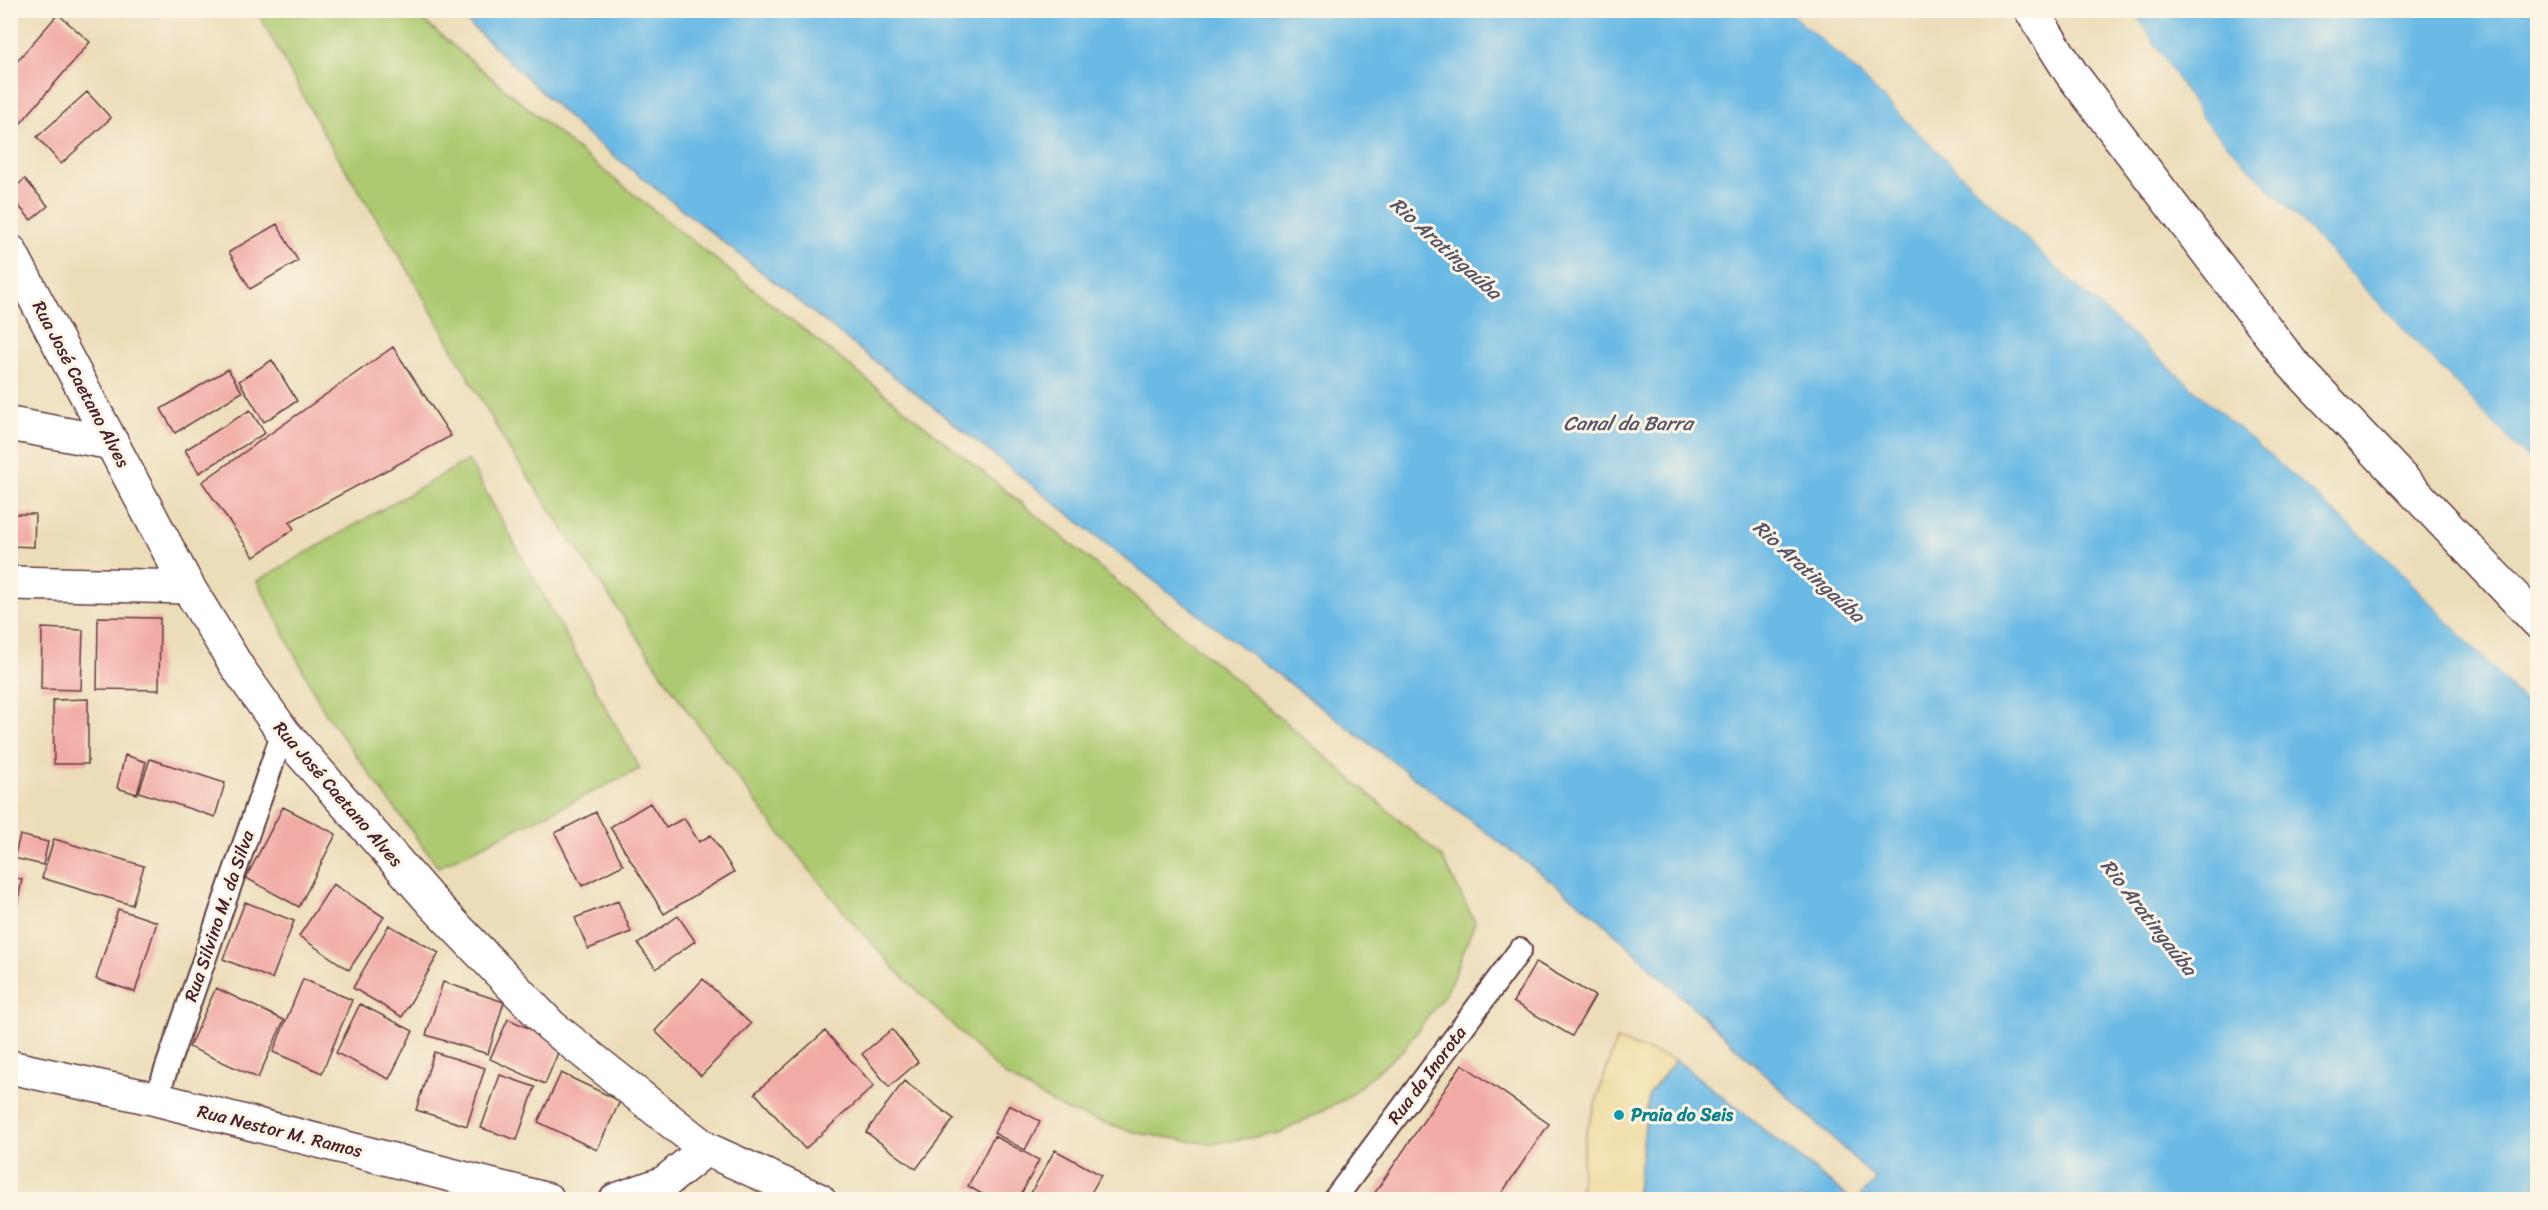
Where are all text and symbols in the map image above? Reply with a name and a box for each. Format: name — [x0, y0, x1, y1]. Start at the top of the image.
water label: Rio Aratingaúba — [1382, 188, 1511, 310]
street label: Rua José Caetano Alves — [23, 295, 139, 474]
water label: Canal da Barra — [1563, 406, 1696, 441]
water label: Rio Aratingaúba — [1745, 511, 1874, 633]
street label: Rua José Caetano Alves — [265, 714, 411, 875]
street label: Rua Silvino M. da Silva — [175, 825, 264, 1006]
water label: Rio Aratingaúba — [2091, 851, 2207, 985]
street label: Rua da Inorota — [1379, 1019, 1475, 1131]
street label: Rua Nestor M. Ramos — [194, 1095, 367, 1167]
place label: Praia do Seis — [1631, 1099, 1734, 1131]
marker: Praia do Seis — [1612, 1108, 1626, 1122]

